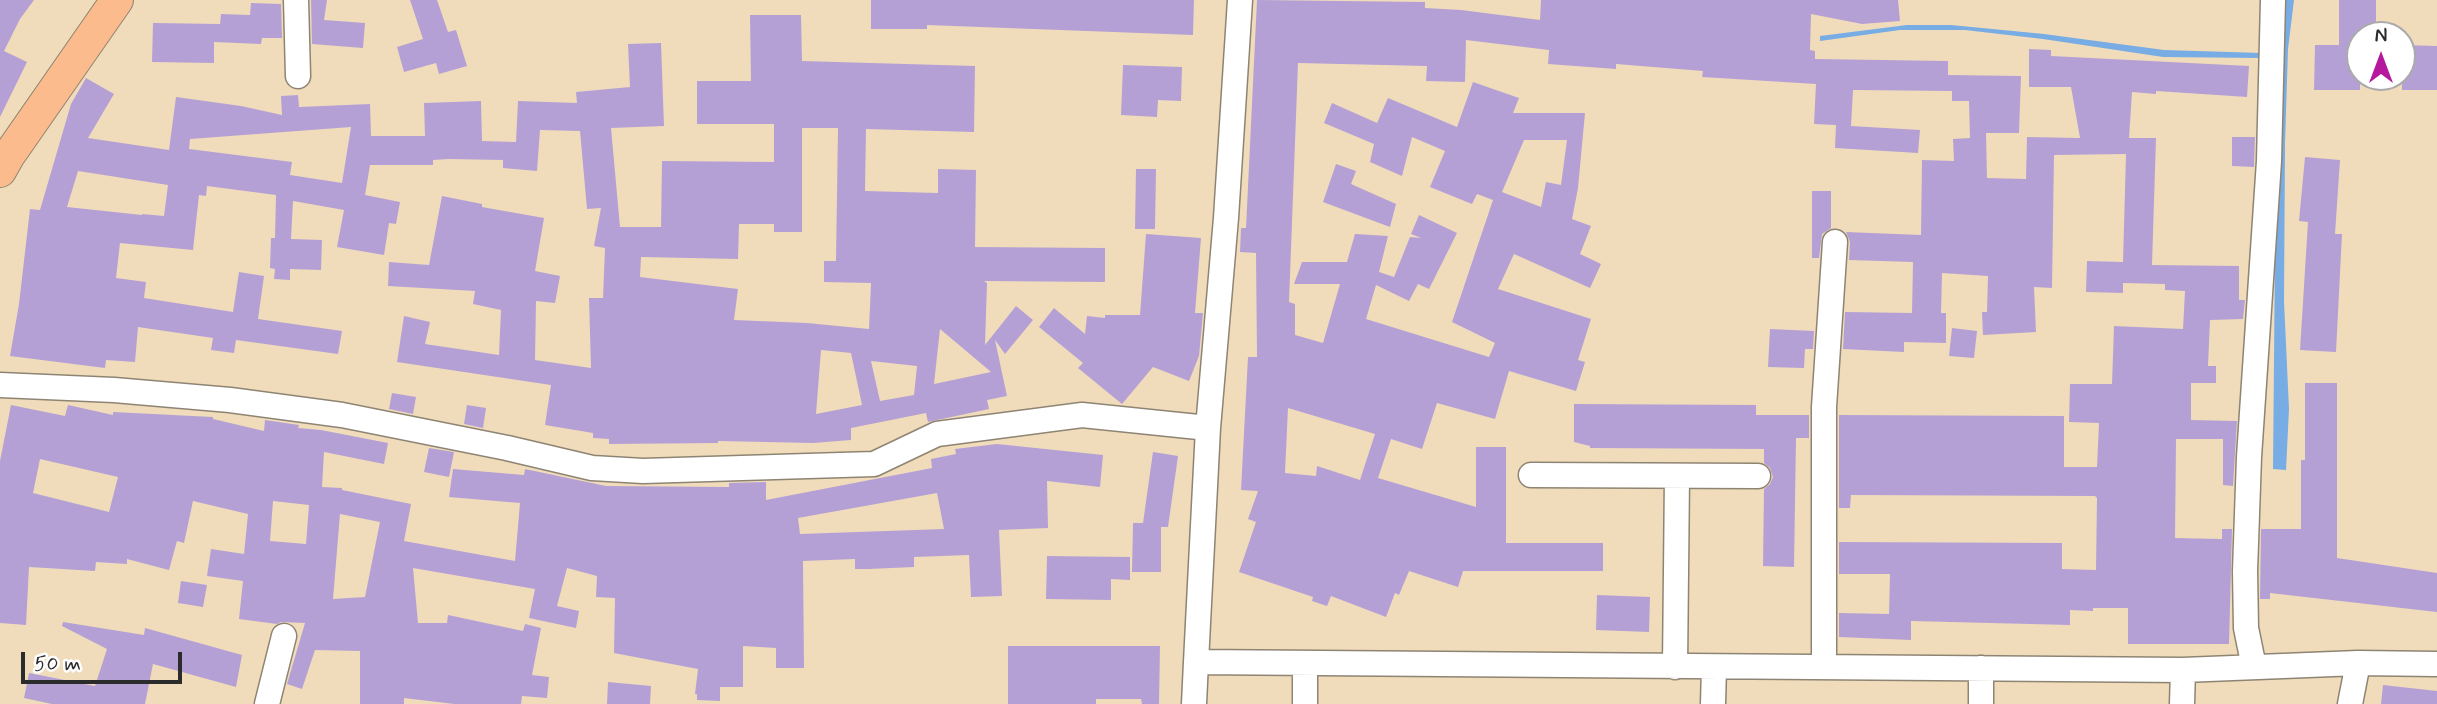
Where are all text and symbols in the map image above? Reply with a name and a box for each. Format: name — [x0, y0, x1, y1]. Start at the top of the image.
north arrow — [2346, 21, 2416, 91]
text: N — [2375, 24, 2387, 49]
scale bar — [24, 638, 186, 682]
text: 50 m — [34, 650, 81, 678]

